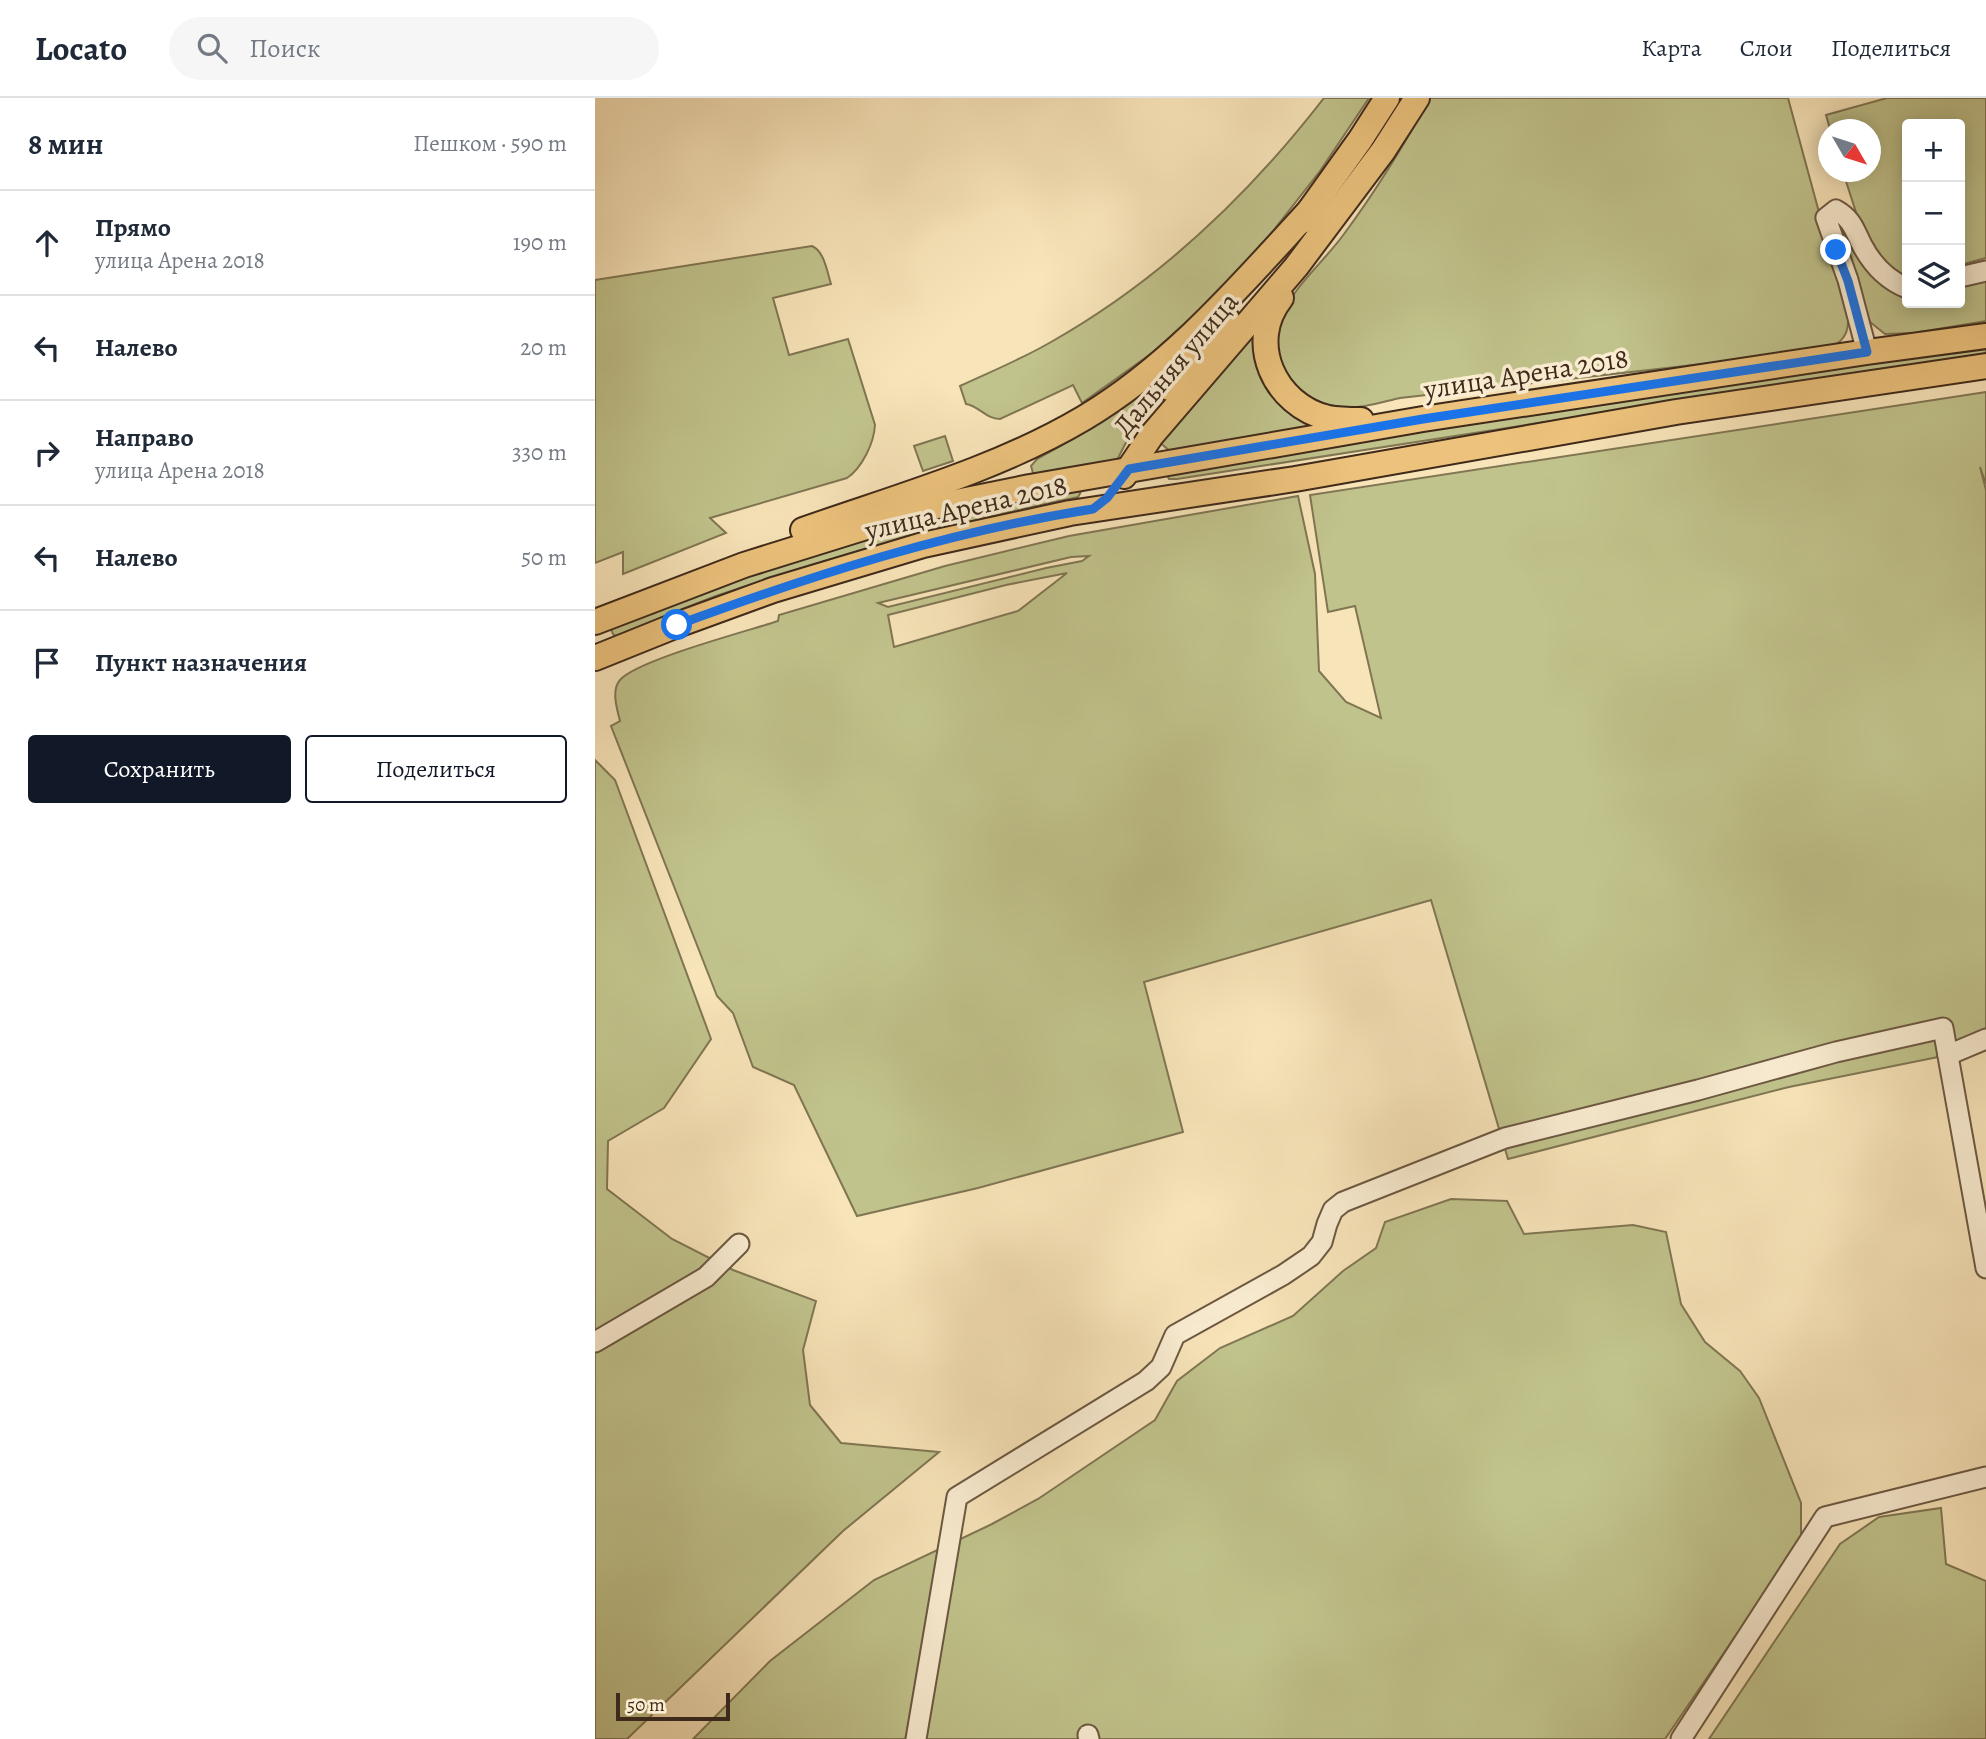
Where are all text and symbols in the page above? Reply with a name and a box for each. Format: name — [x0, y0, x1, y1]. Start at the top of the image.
search box — [169, 17, 659, 80]
text: Locato — [35, 26, 127, 71]
icon: search — [193, 29, 231, 67]
text: Поиск — [249, 31, 320, 66]
text: Карта — [1641, 32, 1702, 64]
text: Слои — [1740, 32, 1793, 64]
text: Поделиться — [1831, 32, 1951, 64]
north arrow — [1818, 119, 1881, 182]
map controls — [1902, 119, 1965, 308]
button: + — [1902, 119, 1965, 182]
text: 8 мин — [28, 124, 103, 164]
text: Пешком · 590 m — [413, 128, 567, 159]
button: − — [1902, 182, 1965, 245]
text: Прямо — [95, 210, 171, 245]
icon: ahead — [28, 224, 66, 262]
text: 190 m — [513, 227, 567, 258]
route end — [1820, 234, 1851, 265]
text: улица Арена 2018 — [95, 245, 265, 276]
button: layers — [1902, 245, 1965, 308]
street label: Дальняя улица — [1104, 284, 1248, 444]
icon: left — [28, 329, 66, 367]
text: Налево — [95, 330, 178, 365]
text: 20 m — [520, 332, 567, 363]
street label: улица Арена 2018 — [1420, 339, 1631, 409]
text: Направо — [95, 420, 194, 455]
icon: right — [28, 434, 66, 472]
text: 330 m — [512, 437, 567, 468]
text: улица Арена 2018 — [95, 455, 265, 486]
street label: улица Арена 2018 — [860, 466, 1071, 550]
icon: left — [28, 539, 66, 577]
text: Налево — [95, 540, 178, 575]
text: 50 m — [521, 542, 567, 573]
route start — [661, 609, 692, 640]
icon: arrive — [28, 644, 66, 682]
text: Пункт назначения — [95, 645, 307, 680]
button: Сохранить — [28, 735, 291, 803]
button: Поделиться — [305, 735, 567, 803]
scale bar — [616, 1690, 730, 1722]
text: 50 m — [627, 1692, 665, 1718]

